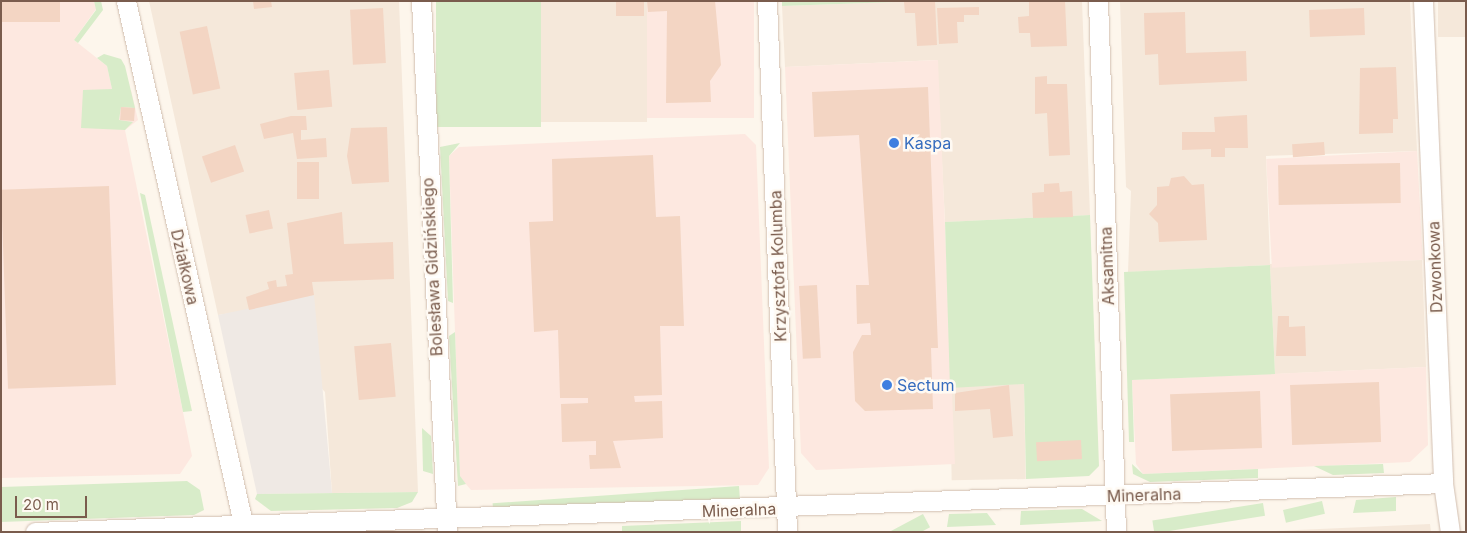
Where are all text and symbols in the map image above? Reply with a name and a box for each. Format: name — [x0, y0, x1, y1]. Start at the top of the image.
place label: Kaspa — [904, 133, 951, 153]
marker: Kaspa — [888, 137, 900, 149]
street label: Bolesława Gidzińskiego — [418, 177, 446, 357]
street label: Krzysztofa Kolumba — [766, 190, 790, 342]
street label: Dzwonkowa — [1424, 221, 1446, 313]
street label: Aksamitna — [1096, 226, 1118, 306]
street label: Działkowa — [167, 227, 203, 307]
place label: Sectum — [897, 375, 954, 395]
marker: Sectum — [881, 379, 893, 391]
street label: Mineralna — [1106, 484, 1182, 506]
scale bar — [18, 486, 90, 518]
text: 20 m — [23, 495, 59, 514]
street label: Mineralna — [701, 499, 777, 521]

